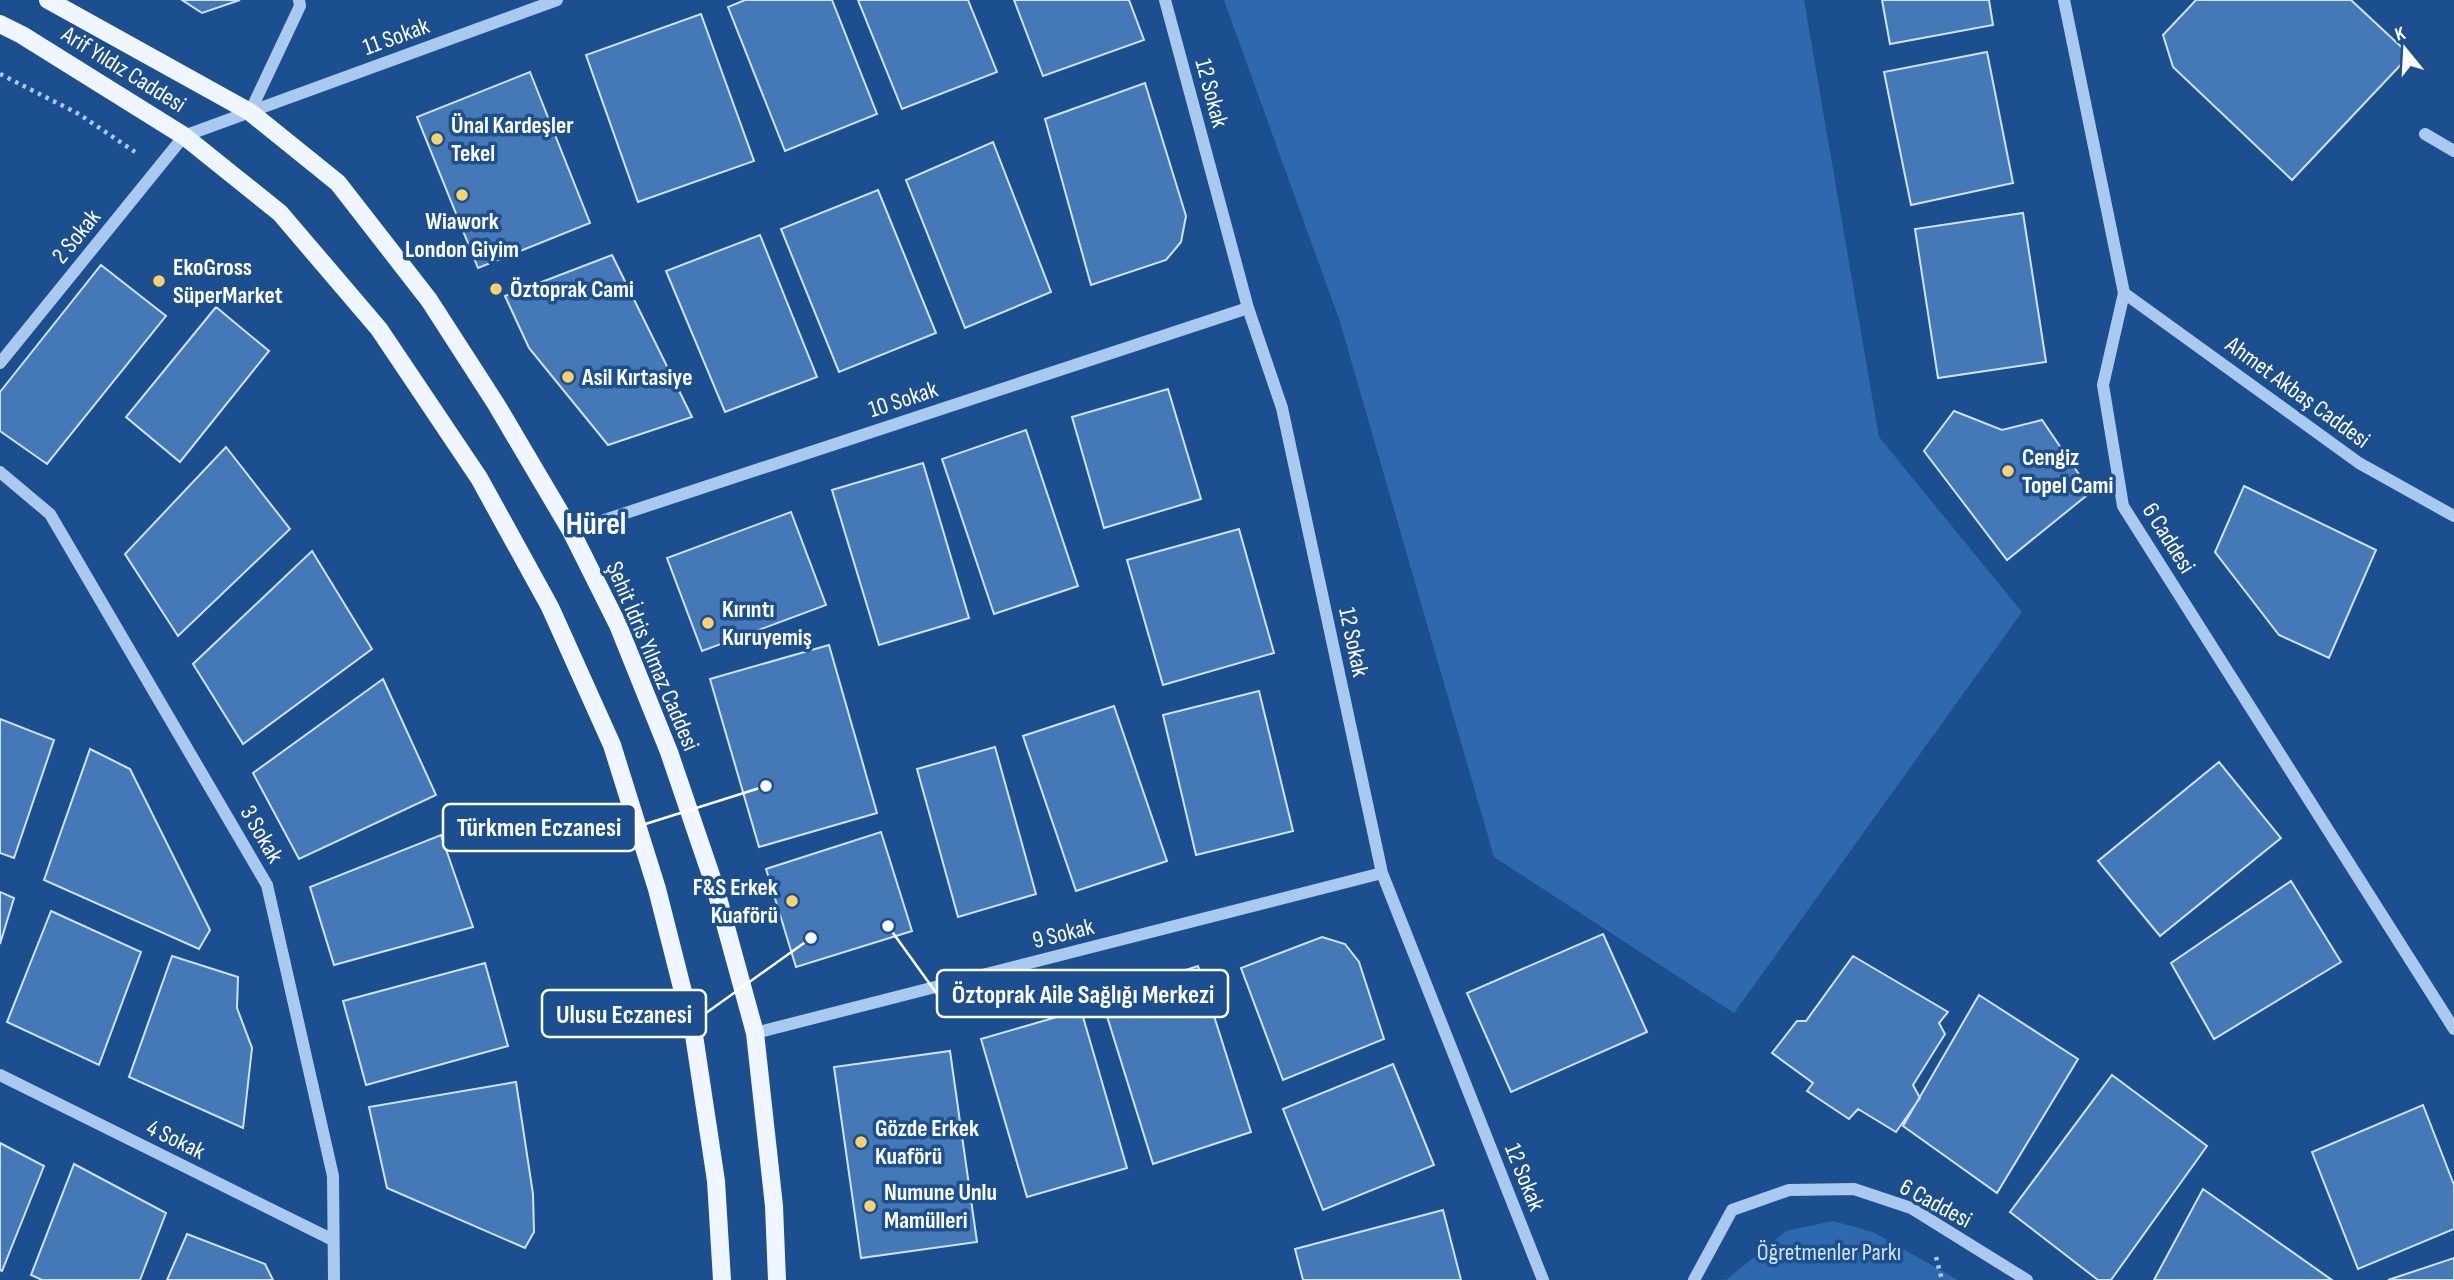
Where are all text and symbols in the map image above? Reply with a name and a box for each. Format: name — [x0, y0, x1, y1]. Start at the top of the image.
street label: 11 Sokak — [359, 11, 433, 62]
north arrow — [2370, 14, 2440, 84]
street label: Arif Yıldız Caddesi — [55, 19, 191, 119]
text: K — [2392, 22, 2409, 47]
street label: 12 Sokak — [1188, 55, 1235, 131]
place label: Ünal Kardeşler Tekel — [451, 111, 574, 168]
marker: Ünal Kardeşler Tekel — [429, 131, 445, 147]
marker: Wiawork London Giyim — [454, 187, 470, 203]
street label: 2 Sokak — [46, 203, 107, 269]
place label: Wiawork London Giyim — [405, 207, 519, 264]
place label: EkoGross SüperMarket — [173, 253, 283, 310]
marker: EkoGross SüperMarket — [151, 273, 167, 289]
place label: Öztoprak Cami — [510, 275, 634, 304]
marker: Öztoprak Cami — [488, 281, 504, 297]
street label: Ahmet Akbaş Caddesi — [2219, 330, 2376, 455]
place label: Asil Kırtasiye — [581, 363, 692, 392]
marker: Asil Kırtasiye — [560, 369, 576, 385]
street label: 10 Sokak — [865, 375, 941, 424]
place label: Cengiz Topel Cami — [2022, 443, 2114, 500]
marker: Cengiz Topel Cami — [2000, 463, 2016, 479]
street label: 6 Caddesi — [2136, 498, 2201, 579]
district label: Hürel — [566, 505, 626, 544]
street label: Şehit İdris Yılmaz Caddesi — [600, 557, 705, 755]
place label: Kırıntı Kuruyemiş — [722, 595, 812, 652]
street label: 12 Sokak — [1332, 605, 1375, 679]
marker: Kırıntı Kuruyemiş — [700, 615, 716, 631]
street label: 3 Sokak — [234, 800, 290, 868]
callout: Türkmen Eczanesi — [443, 804, 636, 851]
text: Türkmen Eczanesi — [457, 813, 621, 844]
place label: F&S Erkek Kuaförü — [693, 873, 778, 930]
marker: F&S Erkek Kuaförü — [784, 893, 800, 909]
street label: 9 Sokak — [1029, 912, 1097, 955]
callout: Öztoprak Aile Sağlığı Merkezi — [937, 970, 1228, 1017]
text: Öztoprak Aile Sağlığı Merkezi — [952, 980, 1214, 1011]
callout: Ulusu Eczanesi — [542, 990, 706, 1037]
text: Ulusu Eczanesi — [556, 1000, 692, 1031]
street label: 4 Sokak — [142, 1113, 210, 1166]
place label: Gözde Erkek Kuaförü — [875, 1114, 979, 1171]
marker: Gözde Erkek Kuaförü — [853, 1134, 869, 1150]
street label: 12 Sokak — [1498, 1139, 1551, 1215]
street label: 6 Caddesi — [1895, 1172, 1977, 1234]
place label: Numune Unlu Mamülleri — [884, 1178, 997, 1235]
marker: Numune Unlu Mamülleri — [862, 1198, 878, 1214]
park label: Öğretmenler Parkı — [1757, 1238, 1901, 1267]

